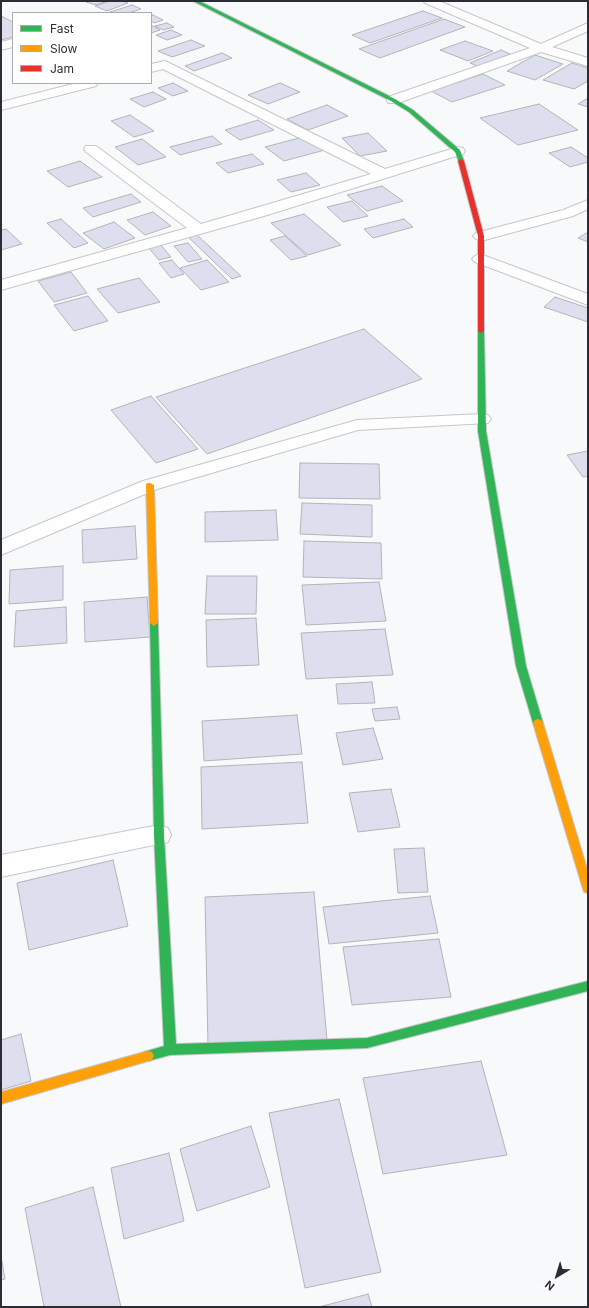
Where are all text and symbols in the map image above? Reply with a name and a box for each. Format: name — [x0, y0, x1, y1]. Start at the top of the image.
legend — [12, 12, 152, 84]
text: Fast — [50, 21, 74, 36]
text: Slow — [50, 41, 77, 56]
text: Jam — [50, 61, 74, 76]
north arrow — [537, 1256, 577, 1296]
text: N — [542, 1277, 557, 1294]

